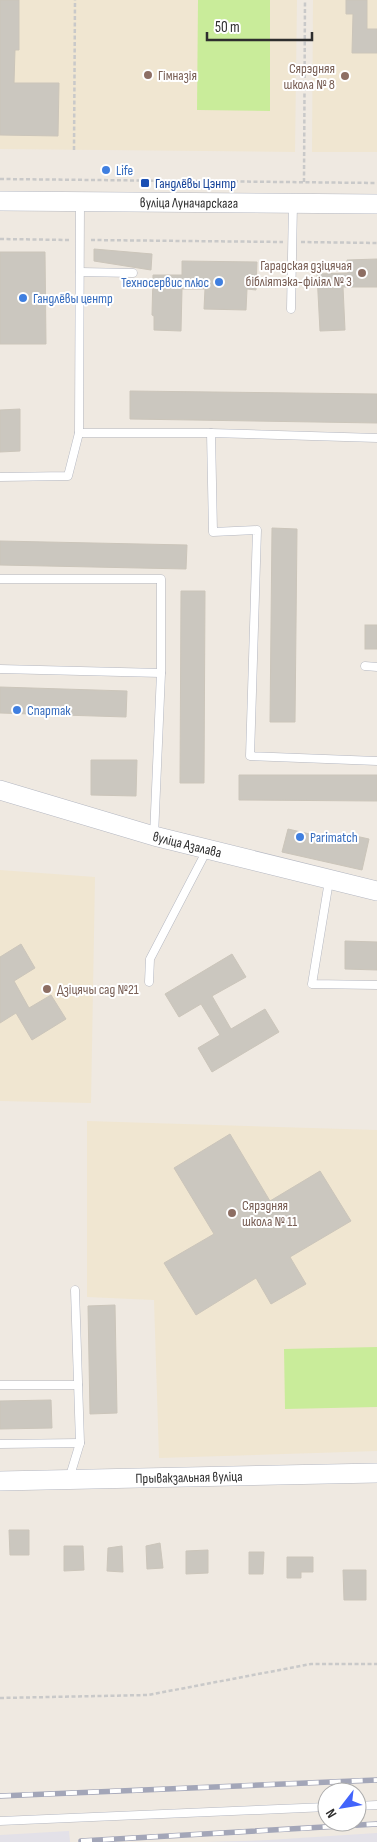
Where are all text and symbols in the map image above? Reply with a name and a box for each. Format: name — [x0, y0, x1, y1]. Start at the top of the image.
scale bar — [207, 10, 312, 42]
text: 50 m — [215, 18, 240, 37]
place label: Сярэдняя школа № 8 — [284, 60, 335, 93]
place label: Гімназія — [158, 67, 197, 84]
marker: Гімназія — [142, 69, 154, 81]
marker: Сярэдняя школа № 8 — [339, 70, 351, 82]
place label: Life — [116, 162, 133, 179]
marker: Life — [100, 164, 112, 176]
place label: Гандлёвы Цэнтр — [155, 175, 236, 192]
marker: Гандлёвы Цэнтр — [139, 177, 151, 189]
street label: вуліца Луначарскага — [140, 194, 238, 211]
place label: Гарадская дзіцячая бібліятэка-філіял № 3 — [246, 257, 352, 290]
marker: Гарадская дзіцячая бібліятэка-філіял № 3 — [356, 267, 368, 279]
place label: Техносервис плюс — [121, 274, 209, 291]
marker: Техносервис плюс — [213, 276, 225, 288]
place label: Гандлёвы центр — [33, 290, 113, 307]
marker: Гандлёвы центр — [17, 292, 29, 304]
place label: Спартак — [27, 702, 71, 719]
marker: Спартак — [11, 704, 23, 716]
street label: вуліца Азалава — [151, 828, 223, 861]
place label: Parimatch — [310, 829, 358, 846]
marker: Parimatch — [294, 831, 306, 843]
place label: Дзіцячы сад №21 — [57, 981, 139, 998]
marker: Дзіцячы сад №21 — [41, 983, 53, 995]
place label: Сярэдняя школа № 11 — [242, 1197, 297, 1230]
marker: Сярэдняя школа № 11 — [226, 1207, 238, 1219]
street label: Прывакзальная вуліца — [135, 1467, 243, 1487]
north arrow — [317, 1782, 367, 1832]
text: N — [322, 1806, 340, 1821]

